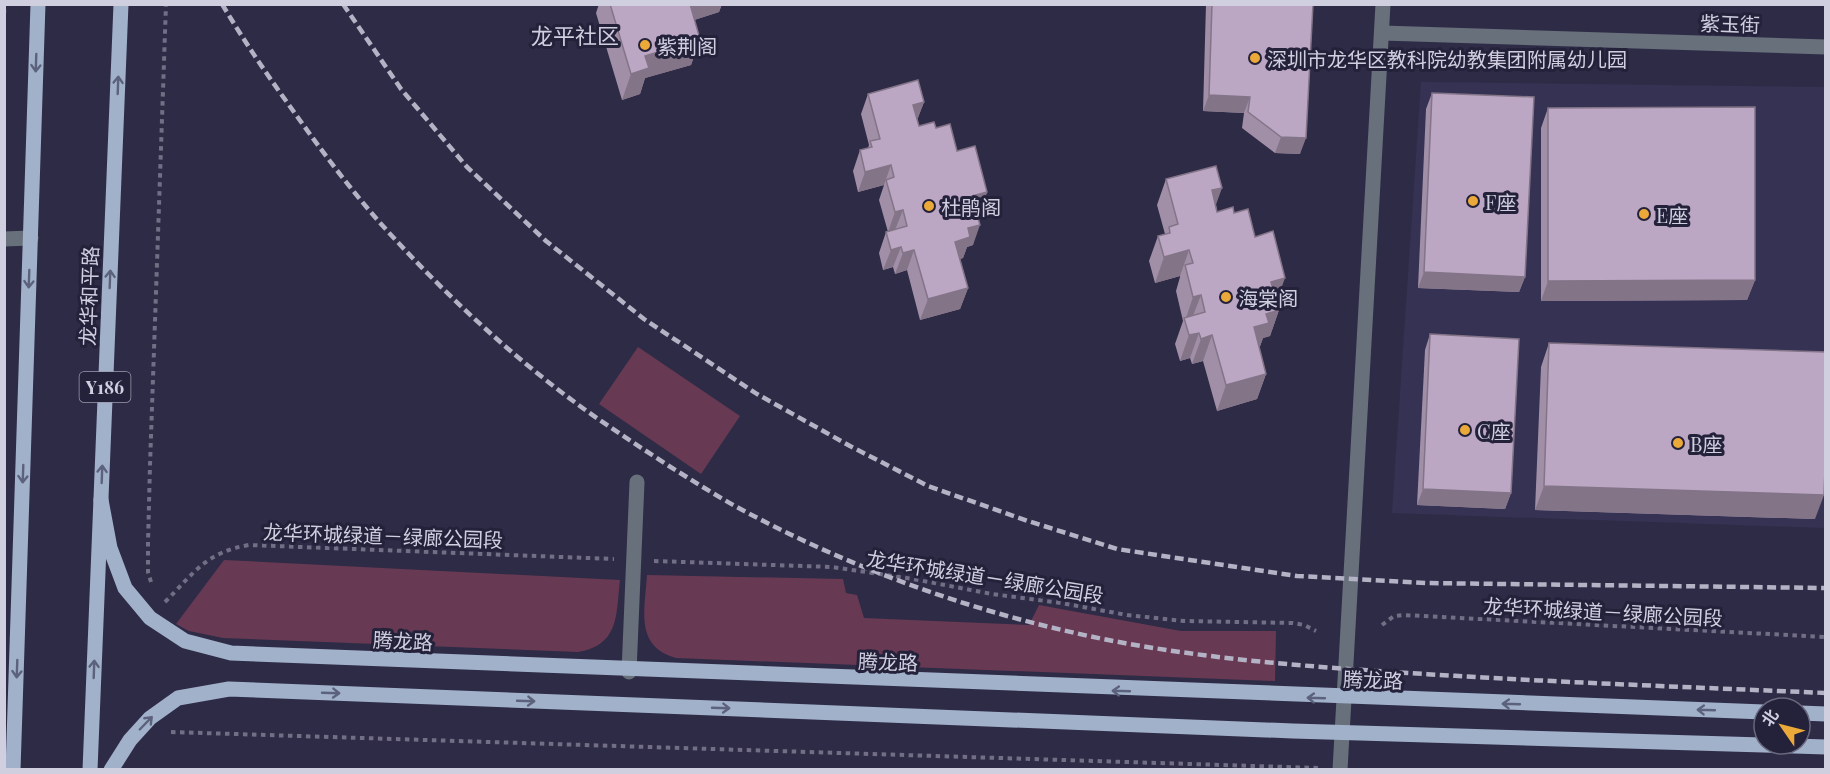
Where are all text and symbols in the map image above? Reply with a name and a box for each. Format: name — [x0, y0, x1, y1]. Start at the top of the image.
street label: 紫玉街 — [1700, 8, 1760, 38]
district label: 龙平社区 — [531, 20, 619, 50]
place label: 紫荆阁 — [657, 32, 717, 59]
marker: 紫荆阁 — [638, 38, 652, 52]
place label: 深圳市龙华区教科院幼教集团附属幼儿园 — [1267, 45, 1627, 72]
marker: 深圳市龙华区教科院幼教集团附属幼儿园 — [1248, 51, 1262, 65]
one-way arrow — [30, 52, 42, 72]
one-way arrow — [112, 75, 123, 95]
place label: F座 — [1485, 188, 1516, 215]
place label: 杜鹃阁 — [941, 193, 1001, 220]
marker: F座 — [1466, 194, 1480, 208]
marker: 杜鹃阁 — [922, 199, 936, 213]
place label: E座 — [1656, 201, 1688, 228]
marker: E座 — [1637, 207, 1651, 221]
street label: 龙华和平路 — [73, 246, 103, 346]
one-way arrow — [24, 268, 35, 288]
one-way arrow — [104, 270, 115, 290]
place label: 海棠阁 — [1238, 284, 1298, 311]
marker: 海棠阁 — [1219, 290, 1233, 304]
road number: Y186 — [80, 372, 130, 402]
place label: C座 — [1477, 417, 1511, 444]
marker: C座 — [1458, 423, 1472, 437]
place label: B座 — [1690, 430, 1722, 457]
marker: B座 — [1671, 436, 1685, 450]
one-way arrow — [17, 463, 29, 483]
one-way arrow — [96, 465, 107, 485]
street label: 龙华环城绿道－绿廊公园段 — [263, 517, 503, 553]
street label: 龙华环城绿道－绿廊公园段 — [864, 544, 1106, 608]
street label: 龙华环城绿道－绿廊公园段 — [1482, 591, 1724, 631]
street label: 腾龙路 — [372, 625, 434, 655]
street label: 腾龙路 — [858, 646, 918, 676]
one-way arrow — [11, 658, 22, 678]
one-way arrow — [89, 660, 100, 680]
street label: 腾龙路 — [1343, 664, 1403, 694]
one-way arrow — [1111, 685, 1131, 696]
one-way arrow — [321, 687, 341, 698]
one-way arrow — [1306, 692, 1326, 704]
one-way arrow — [516, 695, 536, 706]
north arrow — [1752, 696, 1812, 756]
one-way arrow — [1501, 699, 1521, 710]
one-way arrow — [710, 703, 730, 714]
one-way arrow — [1696, 705, 1716, 716]
text: 北 — [1756, 705, 1782, 730]
one-way arrow — [139, 716, 153, 731]

